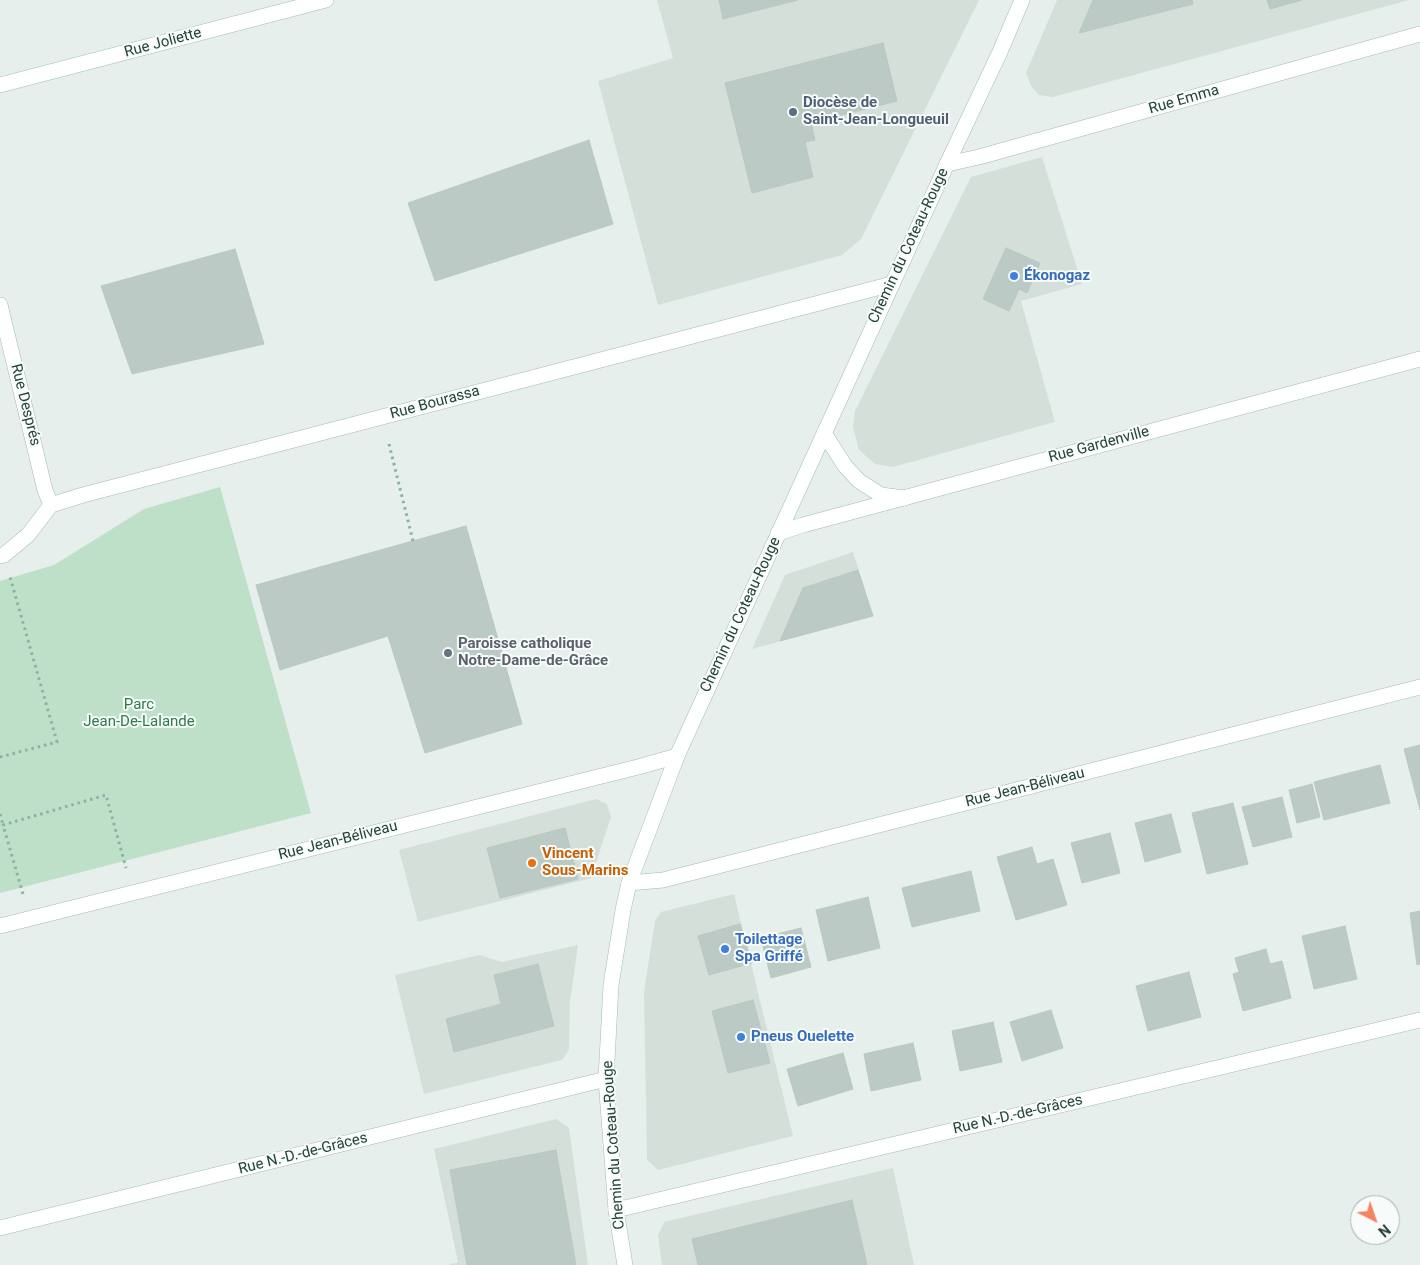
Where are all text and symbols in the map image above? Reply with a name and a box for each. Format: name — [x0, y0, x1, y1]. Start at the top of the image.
street label: Rue Joliette — [122, 24, 204, 62]
street label: Rue Emma — [1147, 81, 1221, 119]
place label: Diocèse de Saint-Jean-Longueuil — [803, 94, 949, 129]
marker: Diocèse de Saint-Jean-Longueuil — [787, 106, 799, 118]
street label: Chemin du Coteau-Rouge — [865, 165, 953, 327]
place label: Ékonogaz — [1024, 267, 1090, 285]
marker: Ékonogaz — [1008, 270, 1020, 282]
street label: Rue Després — [6, 362, 44, 448]
street label: Rue Bourassa — [388, 382, 482, 424]
street label: Rue Gardenville — [1047, 423, 1151, 467]
street label: Chemin du Coteau-Rouge — [697, 534, 785, 696]
place label: Paroisse catholique Notre-Dame-de-Grâce — [458, 635, 608, 670]
marker: Paroisse catholique Notre-Dame-de-Grâce — [442, 647, 454, 659]
park label: Parc Jean-De-Lalande — [83, 696, 195, 731]
street label: Rue Jean-Béliveau — [964, 764, 1086, 812]
street label: Rue Jean-Béliveau — [277, 817, 399, 865]
place label: Vincent Sous-Marins — [542, 845, 628, 880]
marker: Vincent Sous-Marins — [526, 857, 538, 869]
place label: Toilettage Spa Griffé — [735, 931, 803, 966]
marker: Toilettage Spa Griffé — [719, 943, 731, 955]
place label: Pneus Ouelette — [751, 1028, 854, 1046]
marker: Pneus Ouelette — [735, 1031, 747, 1043]
street label: Chemin du Coteau-Rouge — [599, 1060, 629, 1230]
street label: Rue N.-D.-de-Grâces — [951, 1091, 1085, 1139]
street label: Rue N.-D.-de-Grâces — [237, 1129, 369, 1179]
north arrow — [1350, 1195, 1400, 1245]
text: N — [1375, 1221, 1393, 1240]

